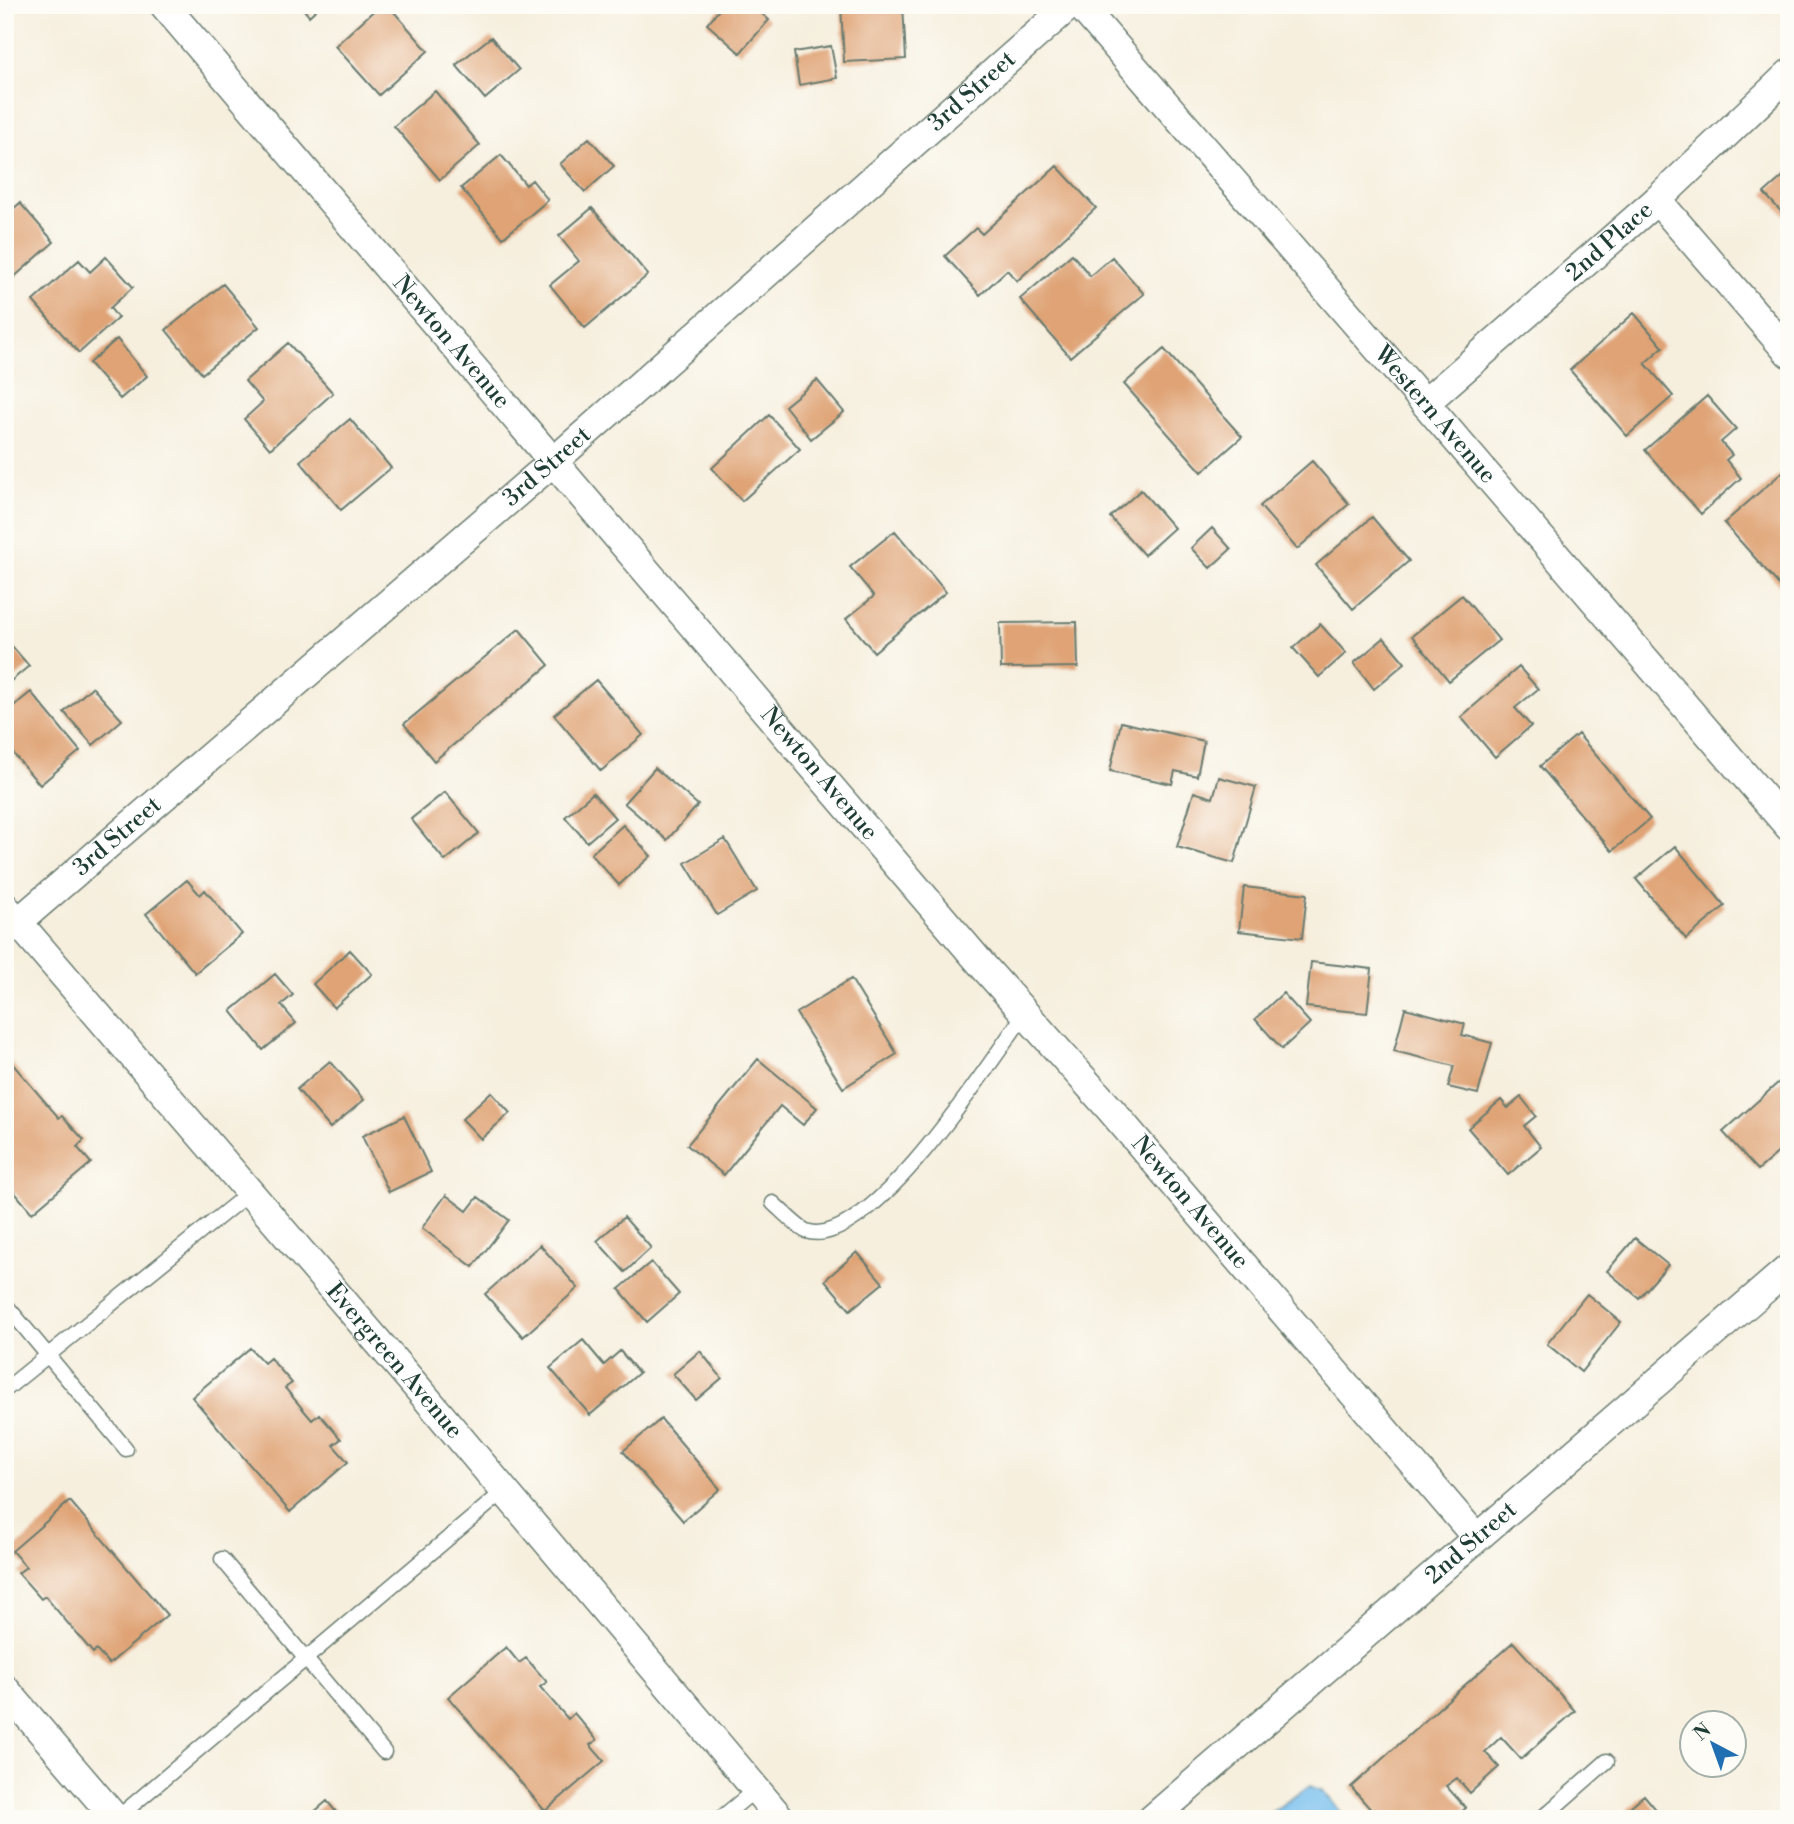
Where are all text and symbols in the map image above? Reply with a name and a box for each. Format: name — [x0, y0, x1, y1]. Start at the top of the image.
street label: 3rd Street — [922, 44, 1023, 138]
street label: 2nd Place — [1559, 195, 1659, 288]
street label: Newton Avenue — [386, 269, 517, 415]
street label: Western Avenue — [1366, 339, 1503, 490]
street label: 3rd Street — [497, 420, 598, 513]
street label: Newton Avenue — [754, 701, 884, 847]
street label: 3rd Street — [67, 790, 168, 883]
street label: Newton Avenue — [1125, 1130, 1255, 1275]
street label: Evergreen Avenue — [319, 1277, 469, 1445]
street label: 2nd Street — [1419, 1495, 1524, 1591]
north arrow — [1678, 1708, 1748, 1778]
text: N — [1689, 1718, 1716, 1746]

